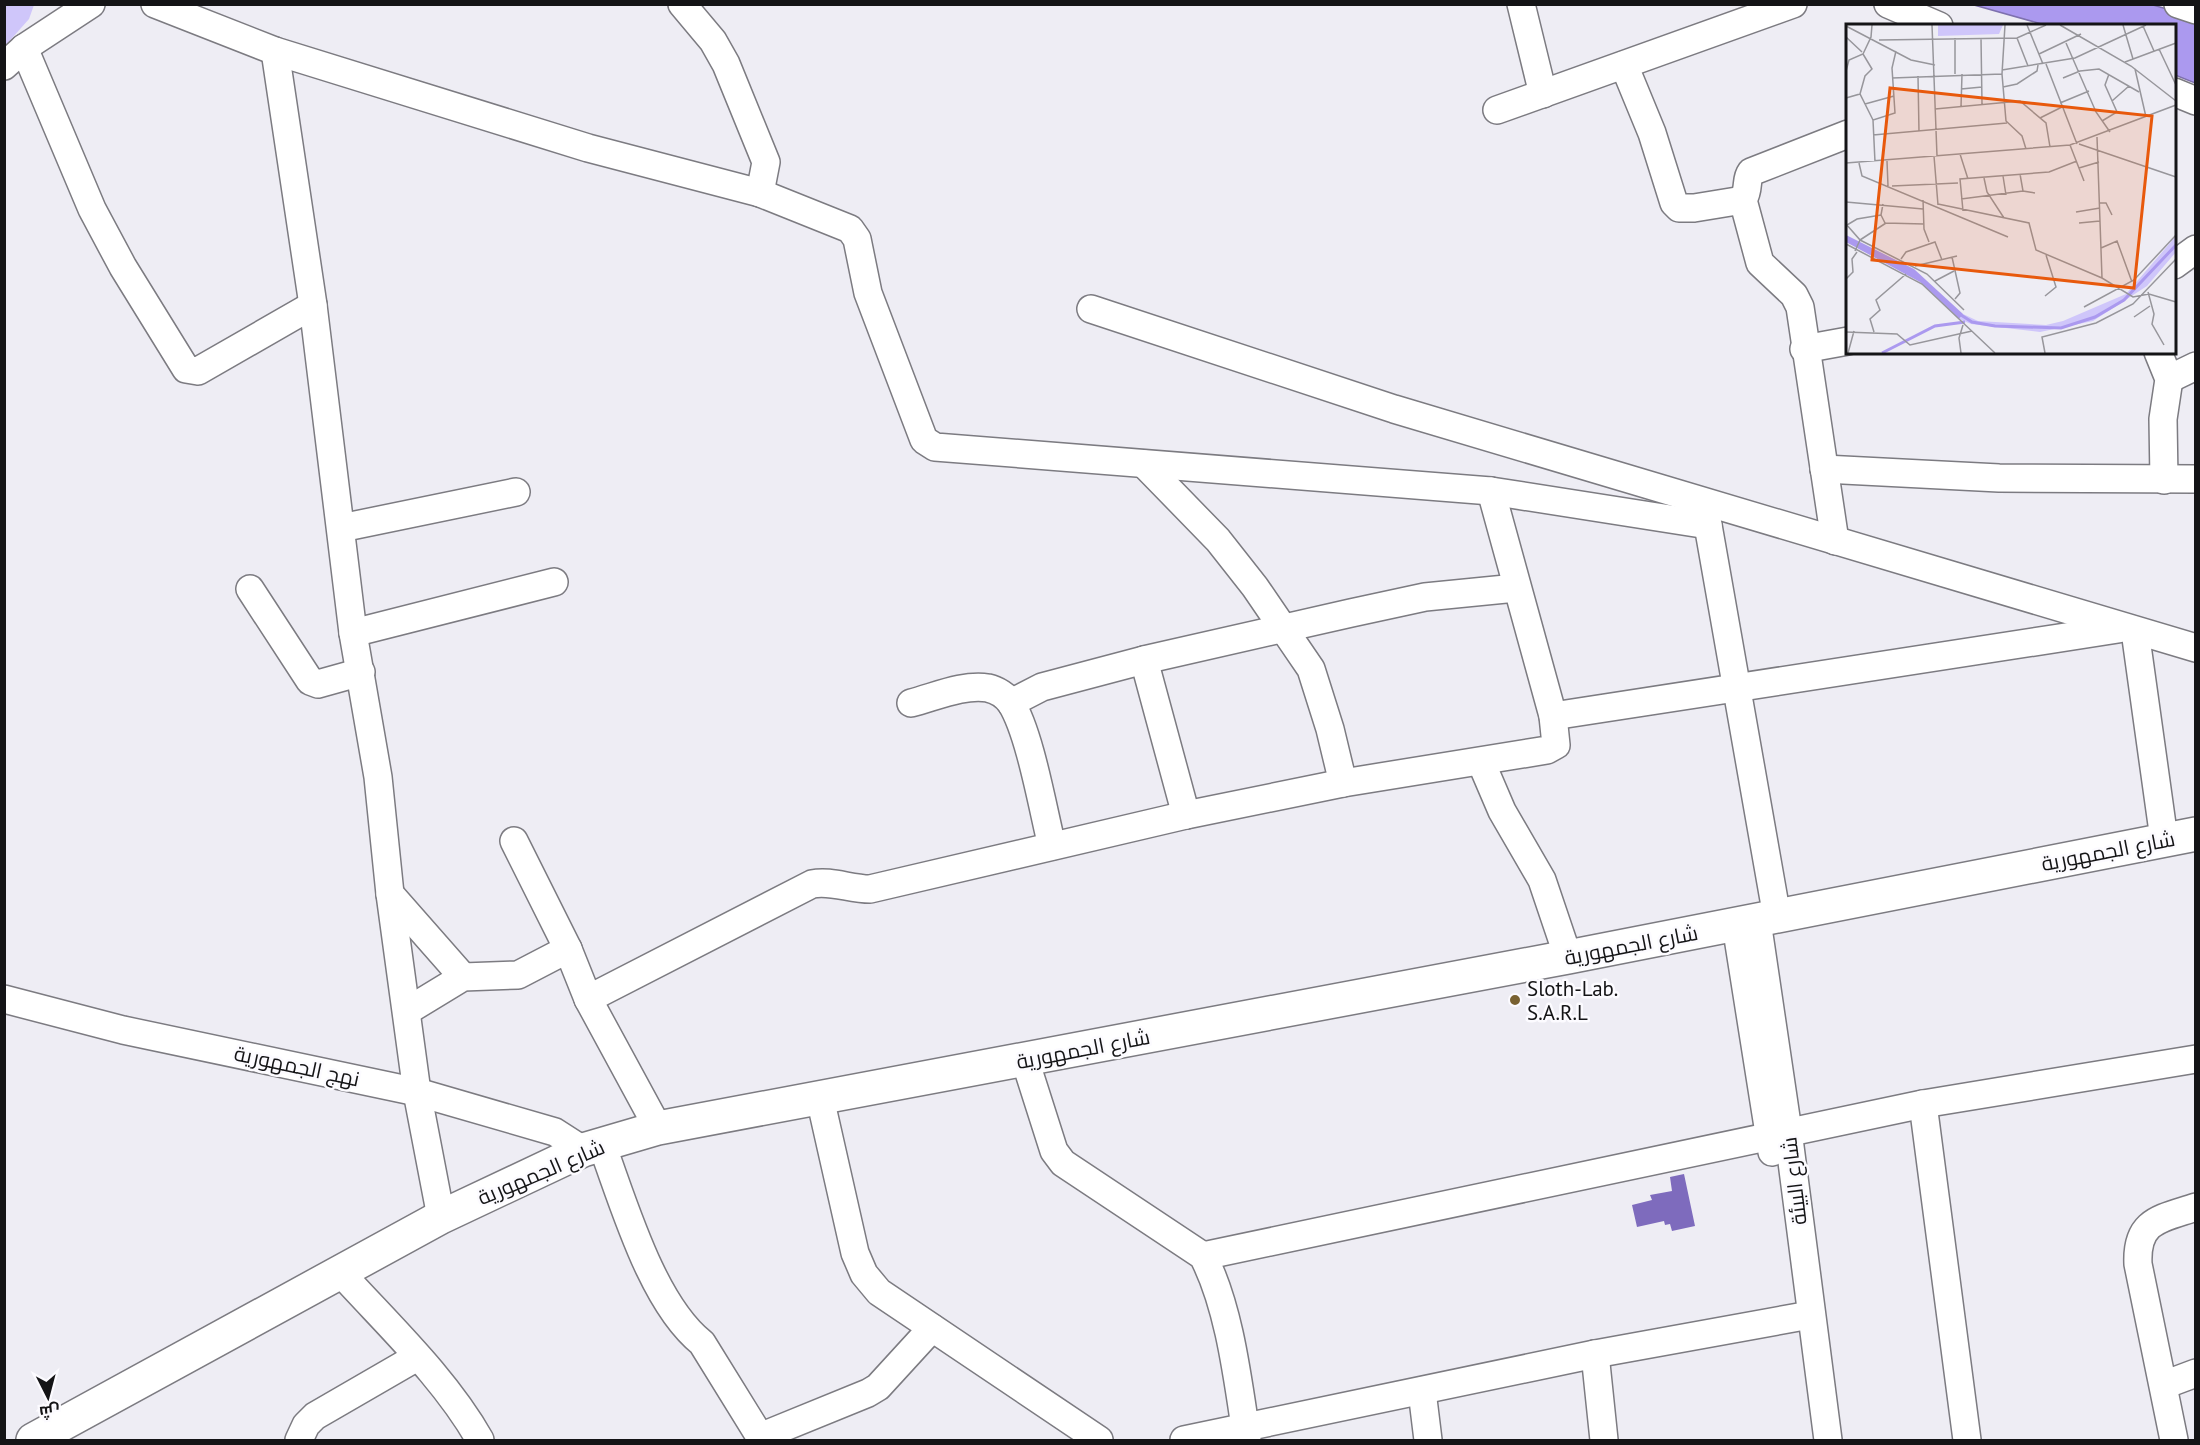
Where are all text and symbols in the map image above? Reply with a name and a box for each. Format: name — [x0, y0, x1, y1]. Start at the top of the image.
inset map — [1846, 24, 2176, 354]
street label: شارع الجمهورية — [2039, 825, 2177, 878]
street label: شارع الجمهورية — [1562, 919, 1700, 972]
place label: Sloth-Lab. S.A.R.L — [1527, 975, 1618, 1026]
marker: Sloth-Lab. S.A.R.L — [1508, 993, 1522, 1007]
street label: شارع الجمهورية — [1014, 1023, 1152, 1076]
street label: نهج الجمهورية — [232, 1040, 362, 1093]
street label: شارع الجمهورية — [473, 1133, 609, 1212]
street label: شارع البيئة — [1775, 1135, 1814, 1227]
north arrow — [18, 1367, 78, 1427]
text: ش — [38, 1401, 61, 1423]

